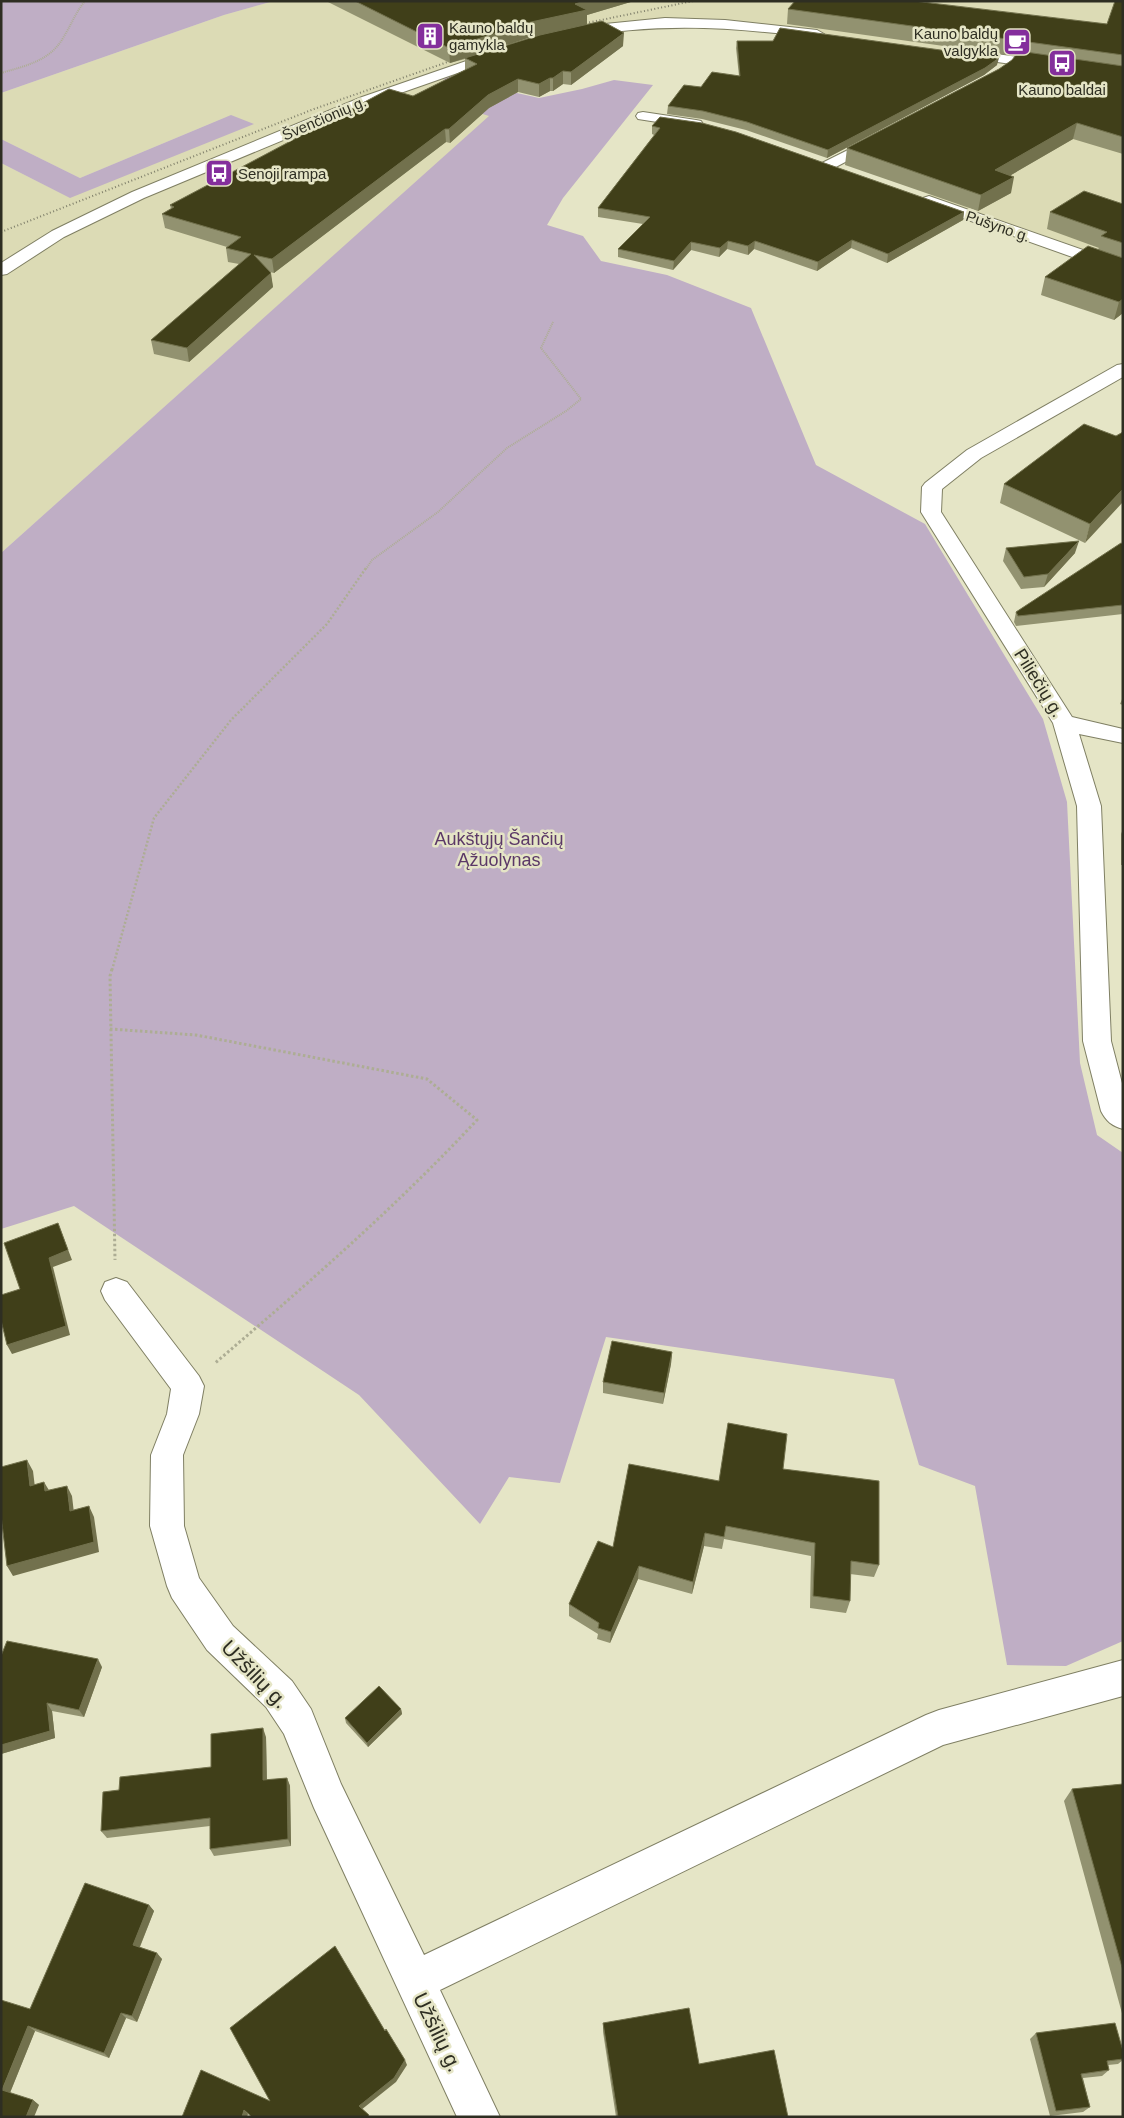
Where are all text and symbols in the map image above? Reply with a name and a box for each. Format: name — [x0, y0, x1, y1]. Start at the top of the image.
place label: Kauno baldų gamykla — [449, 19, 533, 53]
building icon: Kauno baldų gamykla — [415, 21, 445, 51]
place label: Kauno baldų valgykla — [914, 25, 999, 59]
cafe icon: Kauno baldų valgykla — [1002, 27, 1032, 57]
bus stop icon: Kauno baldai — [1047, 48, 1077, 78]
place label: Kauno baldai — [1018, 81, 1106, 98]
street label: Švenčionių g. — [279, 93, 369, 143]
bus stop icon: Senoji rampa — [204, 158, 234, 188]
place label: Senoji rampa — [238, 165, 327, 182]
street label: Pušyno g. — [964, 207, 1032, 245]
street label: Piliečių g. — [1010, 645, 1068, 721]
park label: Aukštųjų Šančių Ąžuolynas — [434, 828, 564, 870]
street label: Užšilių g. — [217, 1635, 293, 1713]
street label: Užšilių g. — [409, 1989, 467, 2075]

